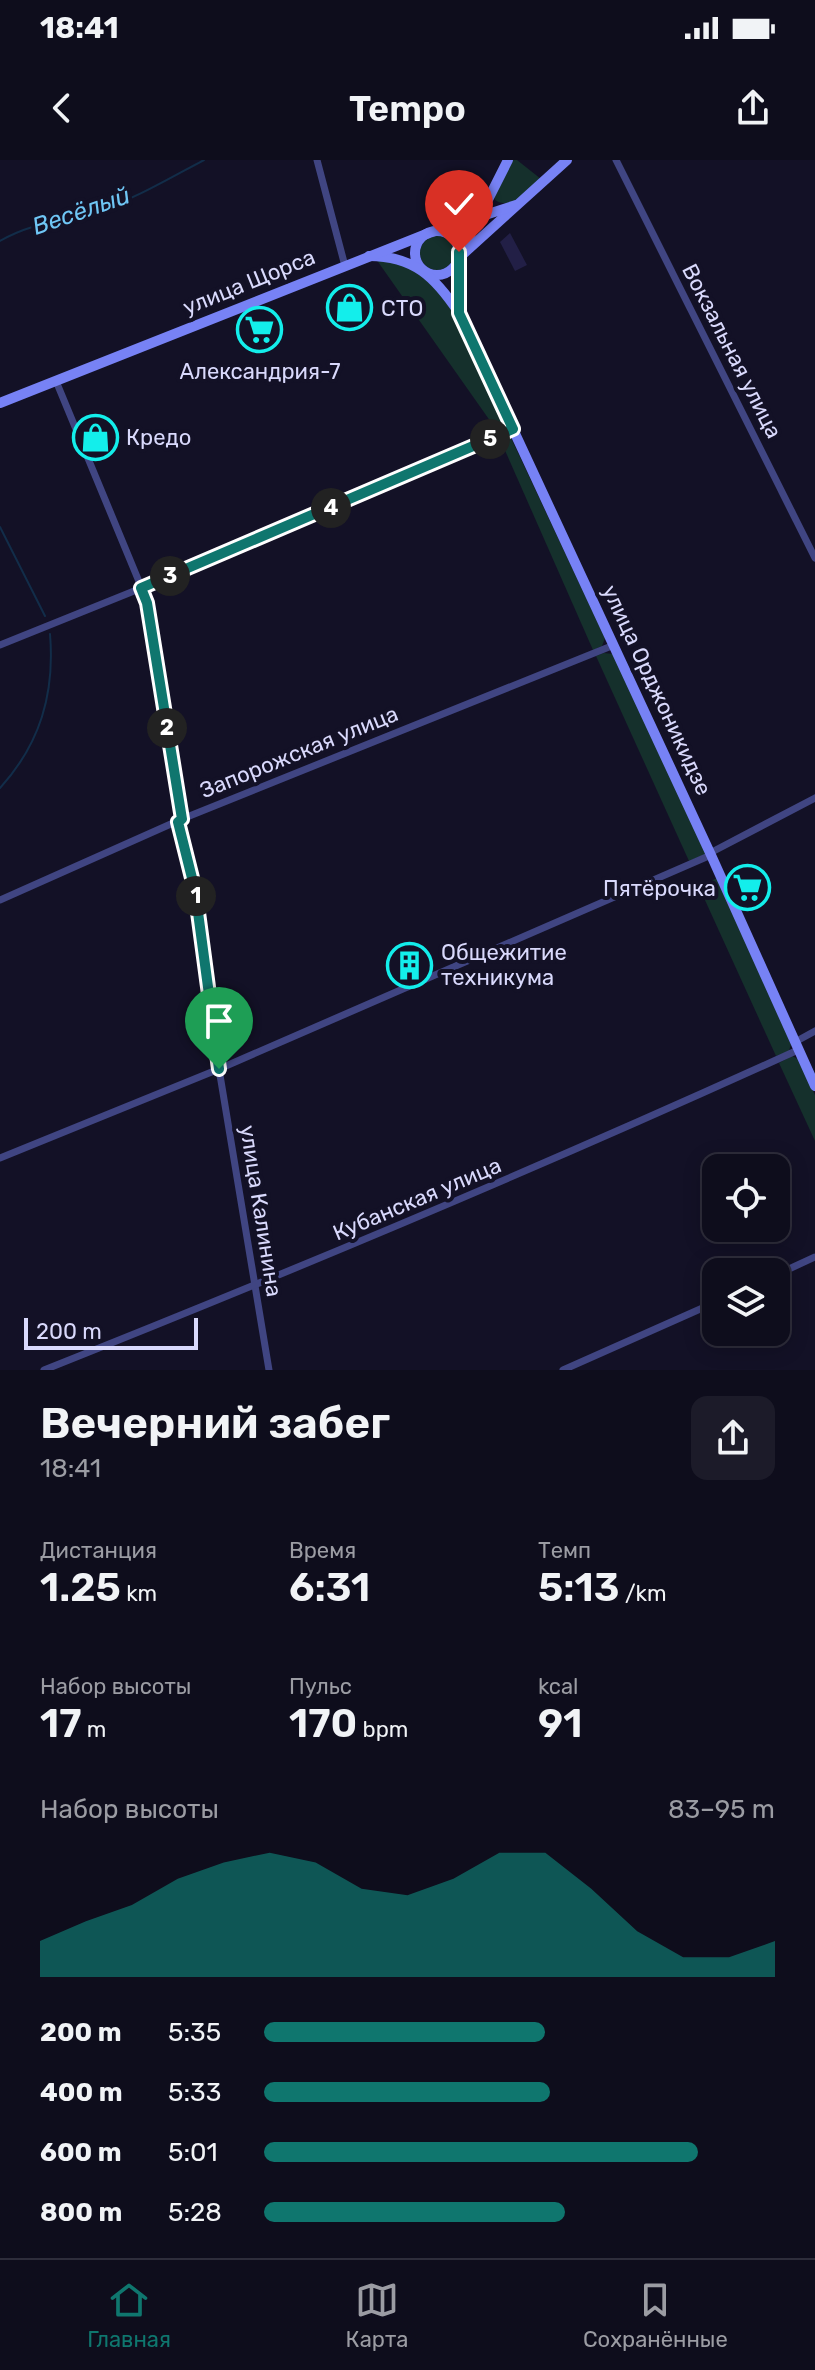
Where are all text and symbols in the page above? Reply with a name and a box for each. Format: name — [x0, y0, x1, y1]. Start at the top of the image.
text: 18:41 — [40, 10, 119, 46]
icon: back — [40, 86, 84, 130]
icon: share — [731, 86, 775, 130]
text: Tempo — [349, 87, 466, 130]
pin — [425, 170, 493, 252]
water label: Весёлый — [28, 181, 134, 241]
icon: check — [437, 182, 481, 226]
street label: улица Щорса — [179, 243, 319, 321]
street label: Вокзальная улица — [676, 259, 788, 443]
shop icon: СТО — [326, 284, 374, 332]
place label: СТО — [381, 295, 423, 322]
supermarket icon: Александрия-7 — [236, 306, 284, 354]
place label: Александрия-7 — [179, 358, 341, 385]
shop icon: Кредо — [71, 413, 119, 461]
pin: 5 — [470, 419, 510, 459]
place label: Кредо — [126, 424, 191, 451]
text: 5 — [483, 425, 497, 452]
pin: 4 — [311, 488, 351, 528]
text: 4 — [323, 494, 339, 521]
pin: 3 — [150, 556, 190, 596]
text: 3 — [163, 562, 177, 589]
street label: улица Орджоникидзе — [596, 581, 718, 799]
street label: Запорожская улица — [196, 700, 402, 804]
pin: 2 — [147, 708, 187, 748]
text: 2 — [160, 714, 174, 741]
supermarket icon: Пятёрочка — [723, 864, 771, 912]
place label: Пятёрочка — [603, 875, 716, 902]
pin: 1 — [176, 876, 216, 916]
text: 1 — [191, 882, 201, 909]
place label: Общежитие техникума — [441, 939, 567, 991]
building icon: Общежитие техникума — [386, 941, 434, 989]
pin — [185, 987, 253, 1069]
icon: arrive — [197, 999, 241, 1043]
street label: улица Калинина — [234, 1123, 288, 1299]
street label: Кубанская улица — [329, 1151, 505, 1247]
map controls — [702, 1154, 790, 1346]
button: locate — [702, 1154, 790, 1242]
button: layers — [702, 1258, 790, 1346]
scale bar — [24, 1314, 198, 1350]
text: 200 m — [36, 1318, 102, 1345]
button: share — [691, 1396, 775, 1480]
text: Вечерний забег — [40, 1397, 390, 1449]
text: 18:41 — [40, 1453, 101, 1484]
text: Дистанция — [40, 1537, 157, 1564]
text: Время — [289, 1537, 356, 1564]
text: Темп — [538, 1537, 591, 1564]
text: 1.25 — [40, 1564, 121, 1611]
text: 6:31 — [289, 1564, 370, 1611]
text: 5:13 — [538, 1564, 620, 1611]
text: km — [121, 1580, 157, 1607]
text: /km — [620, 1580, 666, 1607]
text: Набор высоты — [40, 1673, 191, 1700]
text: Пульс — [289, 1673, 352, 1700]
text: kcal — [538, 1673, 578, 1700]
text: 17 — [40, 1700, 81, 1747]
text: 170 — [289, 1700, 357, 1747]
text: 91 — [538, 1700, 582, 1747]
text: m — [81, 1716, 106, 1743]
text: bpm — [357, 1716, 408, 1743]
text: Набор высоты — [40, 1794, 219, 1825]
text: 83–95 m — [668, 1794, 775, 1825]
text: 200 m — [40, 2017, 122, 2048]
text: 5:35 — [168, 2017, 221, 2048]
text: 400 m — [40, 2077, 122, 2108]
text: 5:33 — [168, 2077, 221, 2108]
text: 600 m — [40, 2137, 122, 2168]
text: 5:01 — [168, 2137, 218, 2168]
text: 800 m — [40, 2197, 122, 2228]
text: 5:28 — [168, 2197, 222, 2228]
tab: Главная — [87, 2278, 171, 2353]
tab: Карта — [346, 2278, 408, 2353]
tab: Сохранённые — [583, 2278, 728, 2353]

